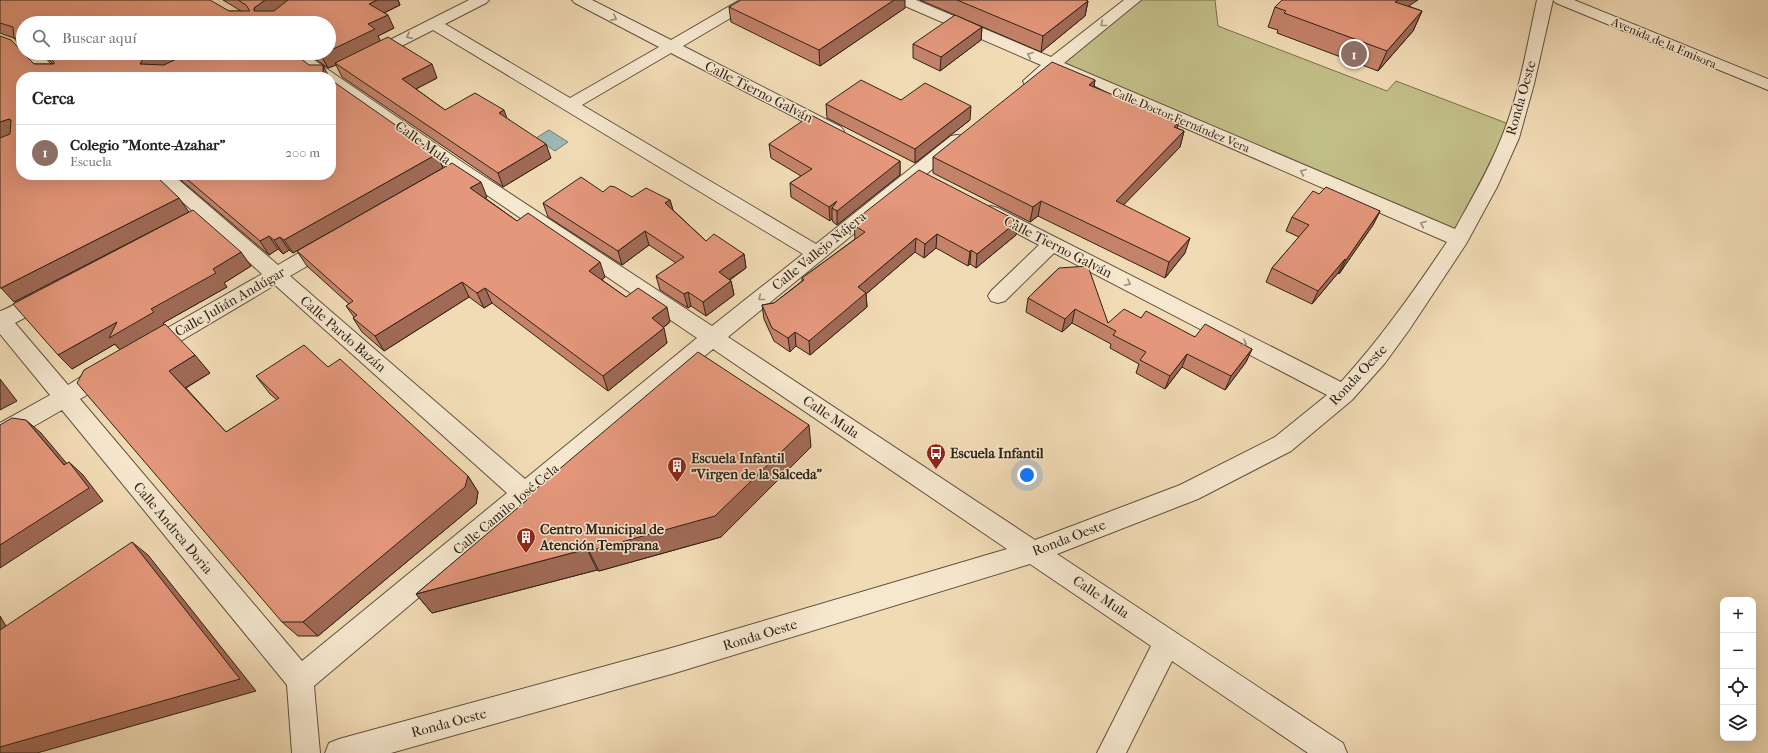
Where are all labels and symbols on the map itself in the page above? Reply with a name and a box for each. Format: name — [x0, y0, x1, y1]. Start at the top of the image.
one-way arrow — [610, 13, 618, 21]
street label: Avenida de la Emisora — [1608, 14, 1719, 72]
one-way arrow — [1100, 19, 1107, 26]
one-way arrow — [405, 31, 413, 39]
pin: 1 — [1341, 39, 1367, 69]
one-way arrow — [1026, 51, 1033, 59]
street label: Calle Tierno Galván — [702, 57, 816, 127]
street label: Ronda Oeste — [1502, 58, 1540, 137]
street label: Calle Doctor Fernández Vera — [1110, 85, 1252, 156]
street label: Calle Mula — [392, 118, 455, 169]
one-way arrow — [1300, 169, 1307, 177]
street label: Calle Vallejo Nájera — [769, 208, 870, 294]
street label: Calle Tierno Galván — [1001, 212, 1115, 282]
one-way arrow — [1419, 220, 1426, 228]
street label: Calle Julián Andúgar — [172, 263, 288, 341]
one-way arrow — [1124, 278, 1131, 286]
street label: Calle Pardo Bazán — [297, 292, 389, 376]
one-way arrow — [758, 293, 765, 300]
one-way arrow — [1239, 338, 1247, 345]
street label: Ronda Oeste — [1325, 341, 1391, 409]
street label: Calle Mula — [800, 392, 863, 442]
bus stop icon: Escuela Infantil — [925, 442, 947, 470]
place label: Escuela Infantil — [950, 445, 1044, 462]
place label: Escuela Infantil "Virgen de la Salceda" — [690, 450, 823, 483]
building icon: Escuela Infantil "Virgen de la Salceda" — [666, 455, 688, 483]
street label: Calle Camilo José Cela — [450, 459, 563, 558]
your location — [1017, 465, 1037, 485]
street label: Calle Andrea Doria — [130, 479, 217, 578]
street label: Ronda Oeste — [1030, 516, 1108, 560]
place label: Centro Municipal de Atención Temprana — [539, 521, 664, 554]
building icon: Centro Municipal de Atención Temprana — [515, 526, 537, 554]
street label: Calle Mula — [1070, 572, 1133, 622]
street label: Ronda Oeste — [721, 616, 799, 654]
street label: Ronda Oeste — [409, 705, 489, 741]

